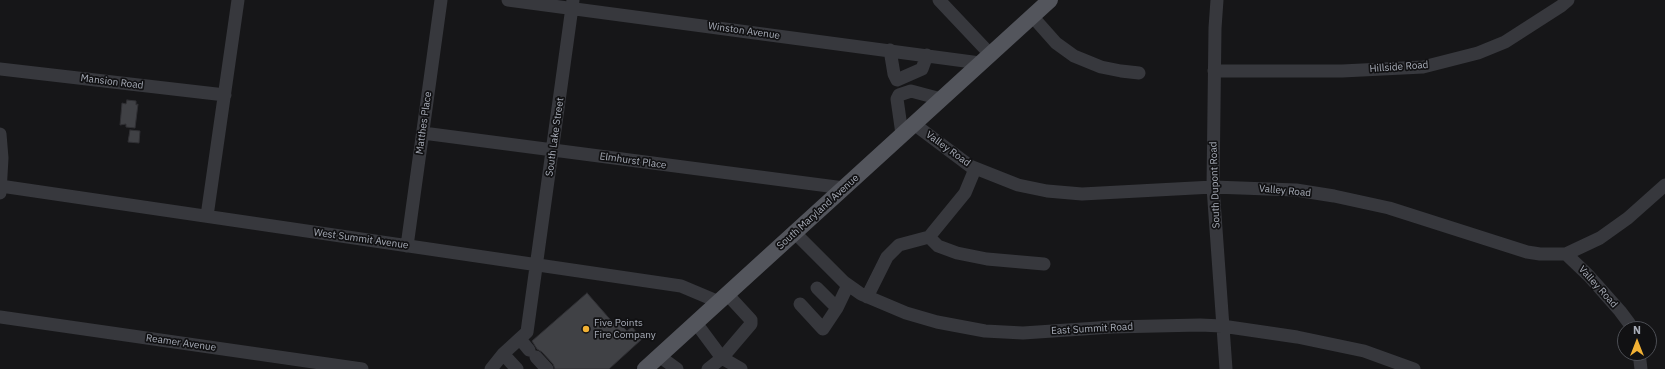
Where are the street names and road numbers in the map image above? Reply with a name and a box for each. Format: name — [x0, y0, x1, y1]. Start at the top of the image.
street label: Winston Avenue — [707, 20, 781, 42]
street label: Hillside Road — [1369, 59, 1429, 75]
street label: Mansion Road — [80, 72, 144, 92]
street label: Matthes Place — [414, 91, 434, 155]
street label: South Lake Street — [544, 97, 566, 177]
street label: Valley Road — [923, 129, 973, 169]
street label: South Dupont Road — [1207, 141, 1223, 229]
street label: Elmhurst Place — [599, 150, 667, 172]
street label: South Maryland Avenue — [775, 172, 861, 252]
street label: Valley Road — [1258, 183, 1312, 199]
street label: West Summit Avenue — [313, 226, 409, 252]
street label: Valley Road — [1576, 264, 1620, 310]
street label: East Summit Road — [1051, 321, 1133, 337]
street label: Reamer Avenue — [145, 332, 217, 354]

